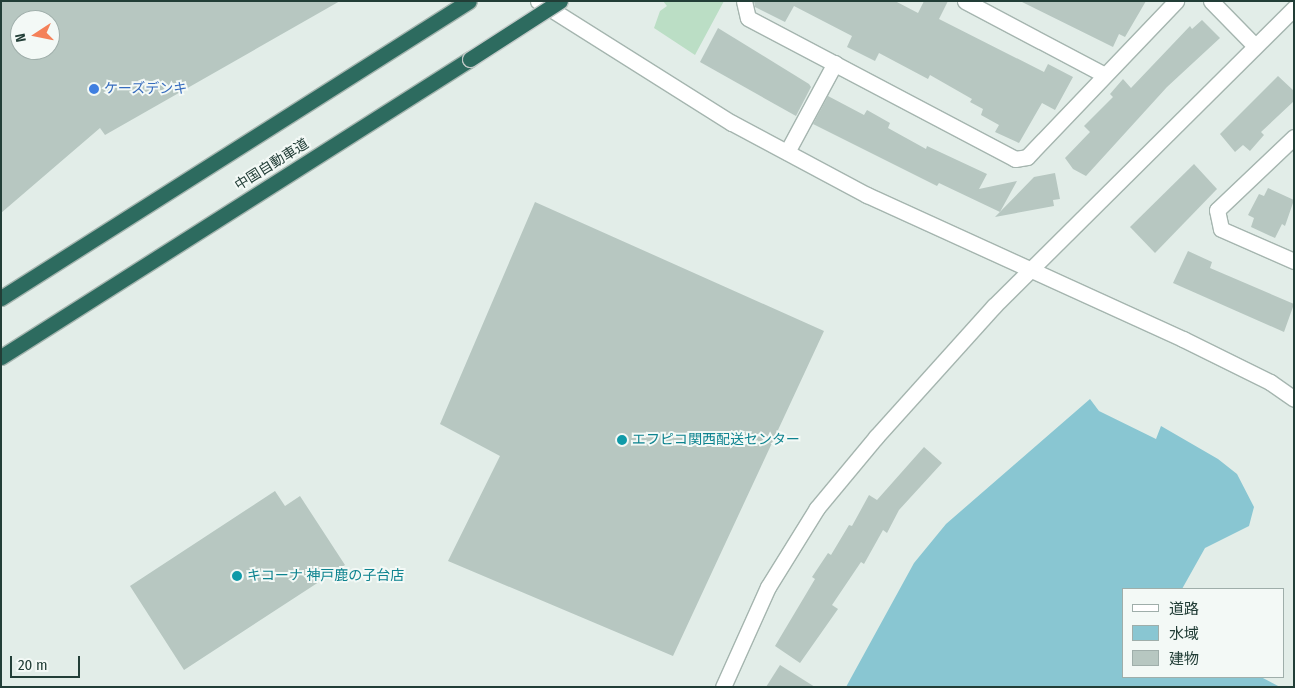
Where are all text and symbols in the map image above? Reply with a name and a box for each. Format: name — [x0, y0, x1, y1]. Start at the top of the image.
north arrow — [10, 10, 60, 60]
text: N — [12, 32, 30, 44]
place label: ケーズデンキ — [104, 81, 188, 97]
marker: ケーズデンキ — [88, 83, 100, 95]
street label: 中国自動車道 — [232, 136, 312, 194]
place label: エフピコ関西配送センター — [632, 432, 800, 448]
marker: エフピコ関西配送センター — [616, 434, 628, 446]
place label: キコーナ 神戸鹿の子台店 — [247, 568, 404, 584]
marker: キコーナ 神戸鹿の子台店 — [231, 570, 243, 582]
legend — [1122, 588, 1285, 678]
text: 道路 — [1169, 600, 1199, 618]
text: 水域 — [1169, 625, 1199, 643]
scale bar — [12, 646, 82, 678]
text: 建物 — [1169, 650, 1199, 668]
text: 20 m — [18, 656, 48, 674]

